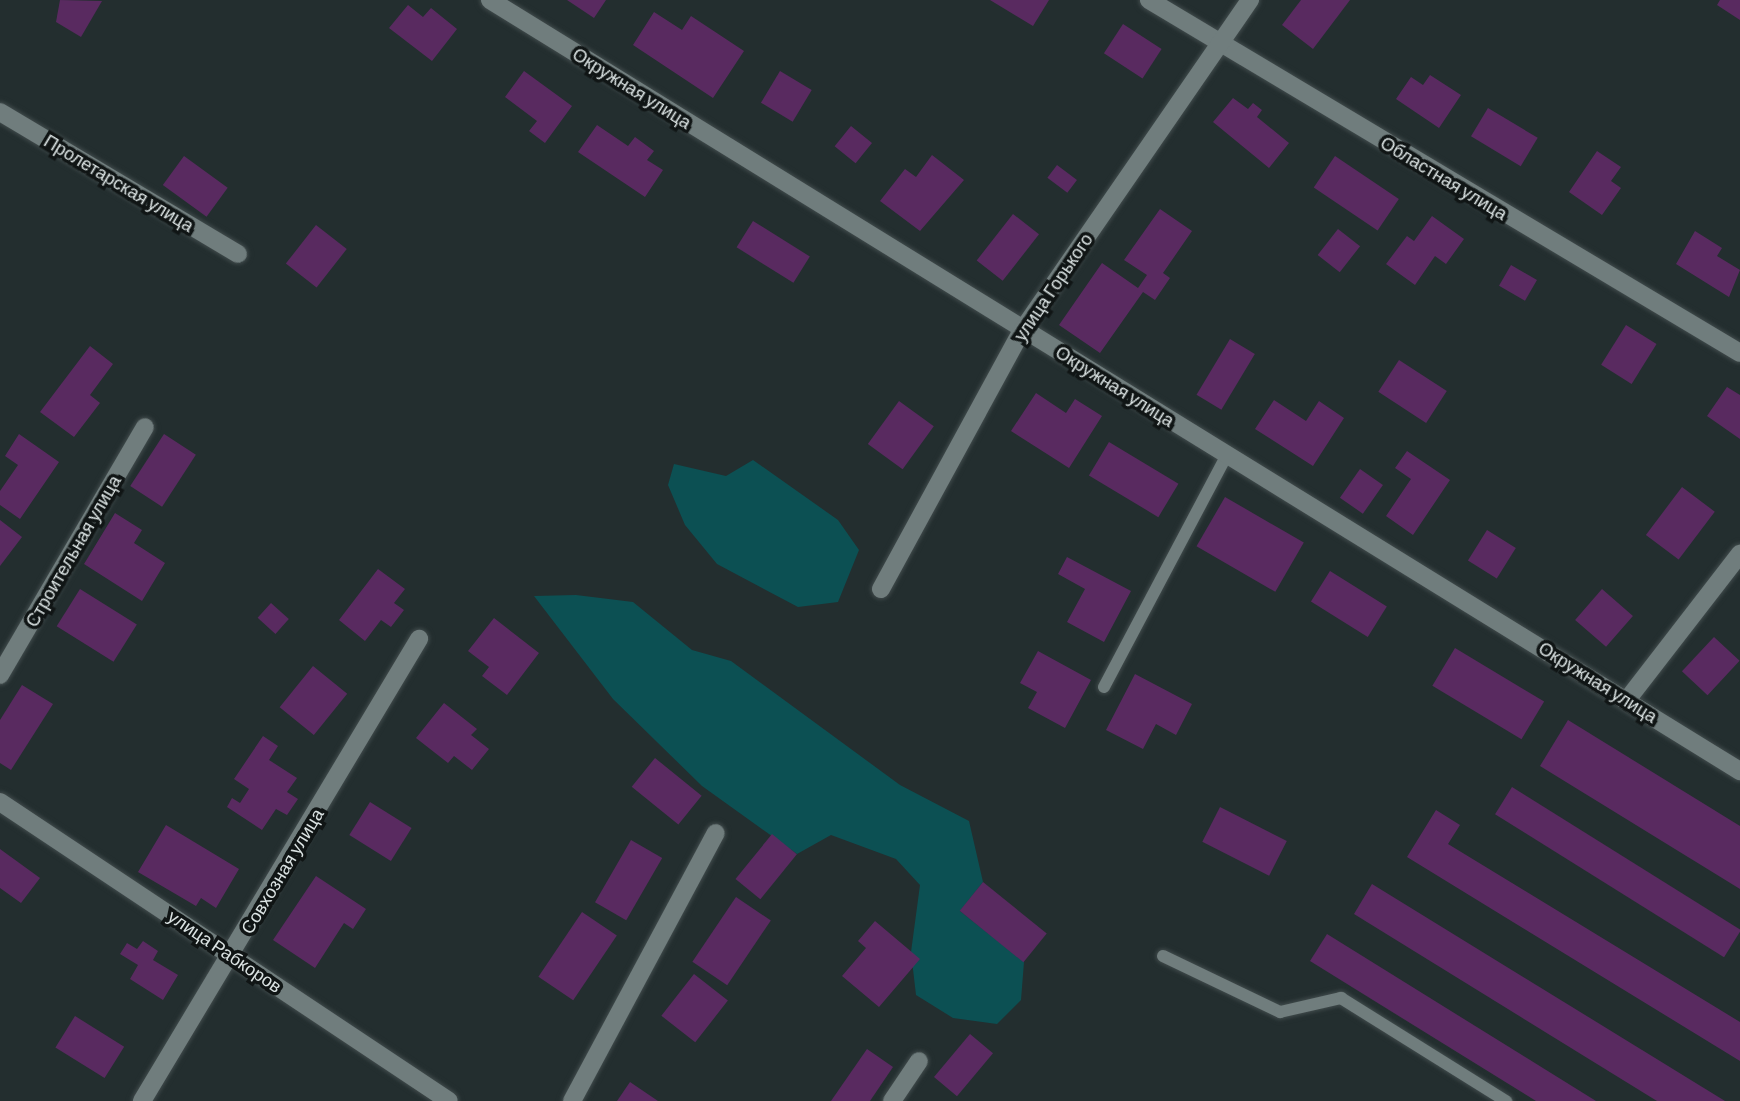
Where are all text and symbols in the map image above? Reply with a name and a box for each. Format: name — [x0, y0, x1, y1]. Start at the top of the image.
street label: Окружная улица — [569, 43, 695, 133]
street label: Пролетарская улица — [40, 130, 198, 236]
street label: Областная улица — [1377, 132, 1511, 224]
street label: улица Горького — [1009, 229, 1097, 345]
street label: Окружная улица — [1052, 341, 1178, 431]
street label: Строительная улица — [21, 471, 125, 631]
street label: Окружная улица — [1535, 637, 1661, 727]
street label: Совхозная улица — [236, 804, 328, 938]
street label: улица Рабкоров — [164, 905, 286, 997]

